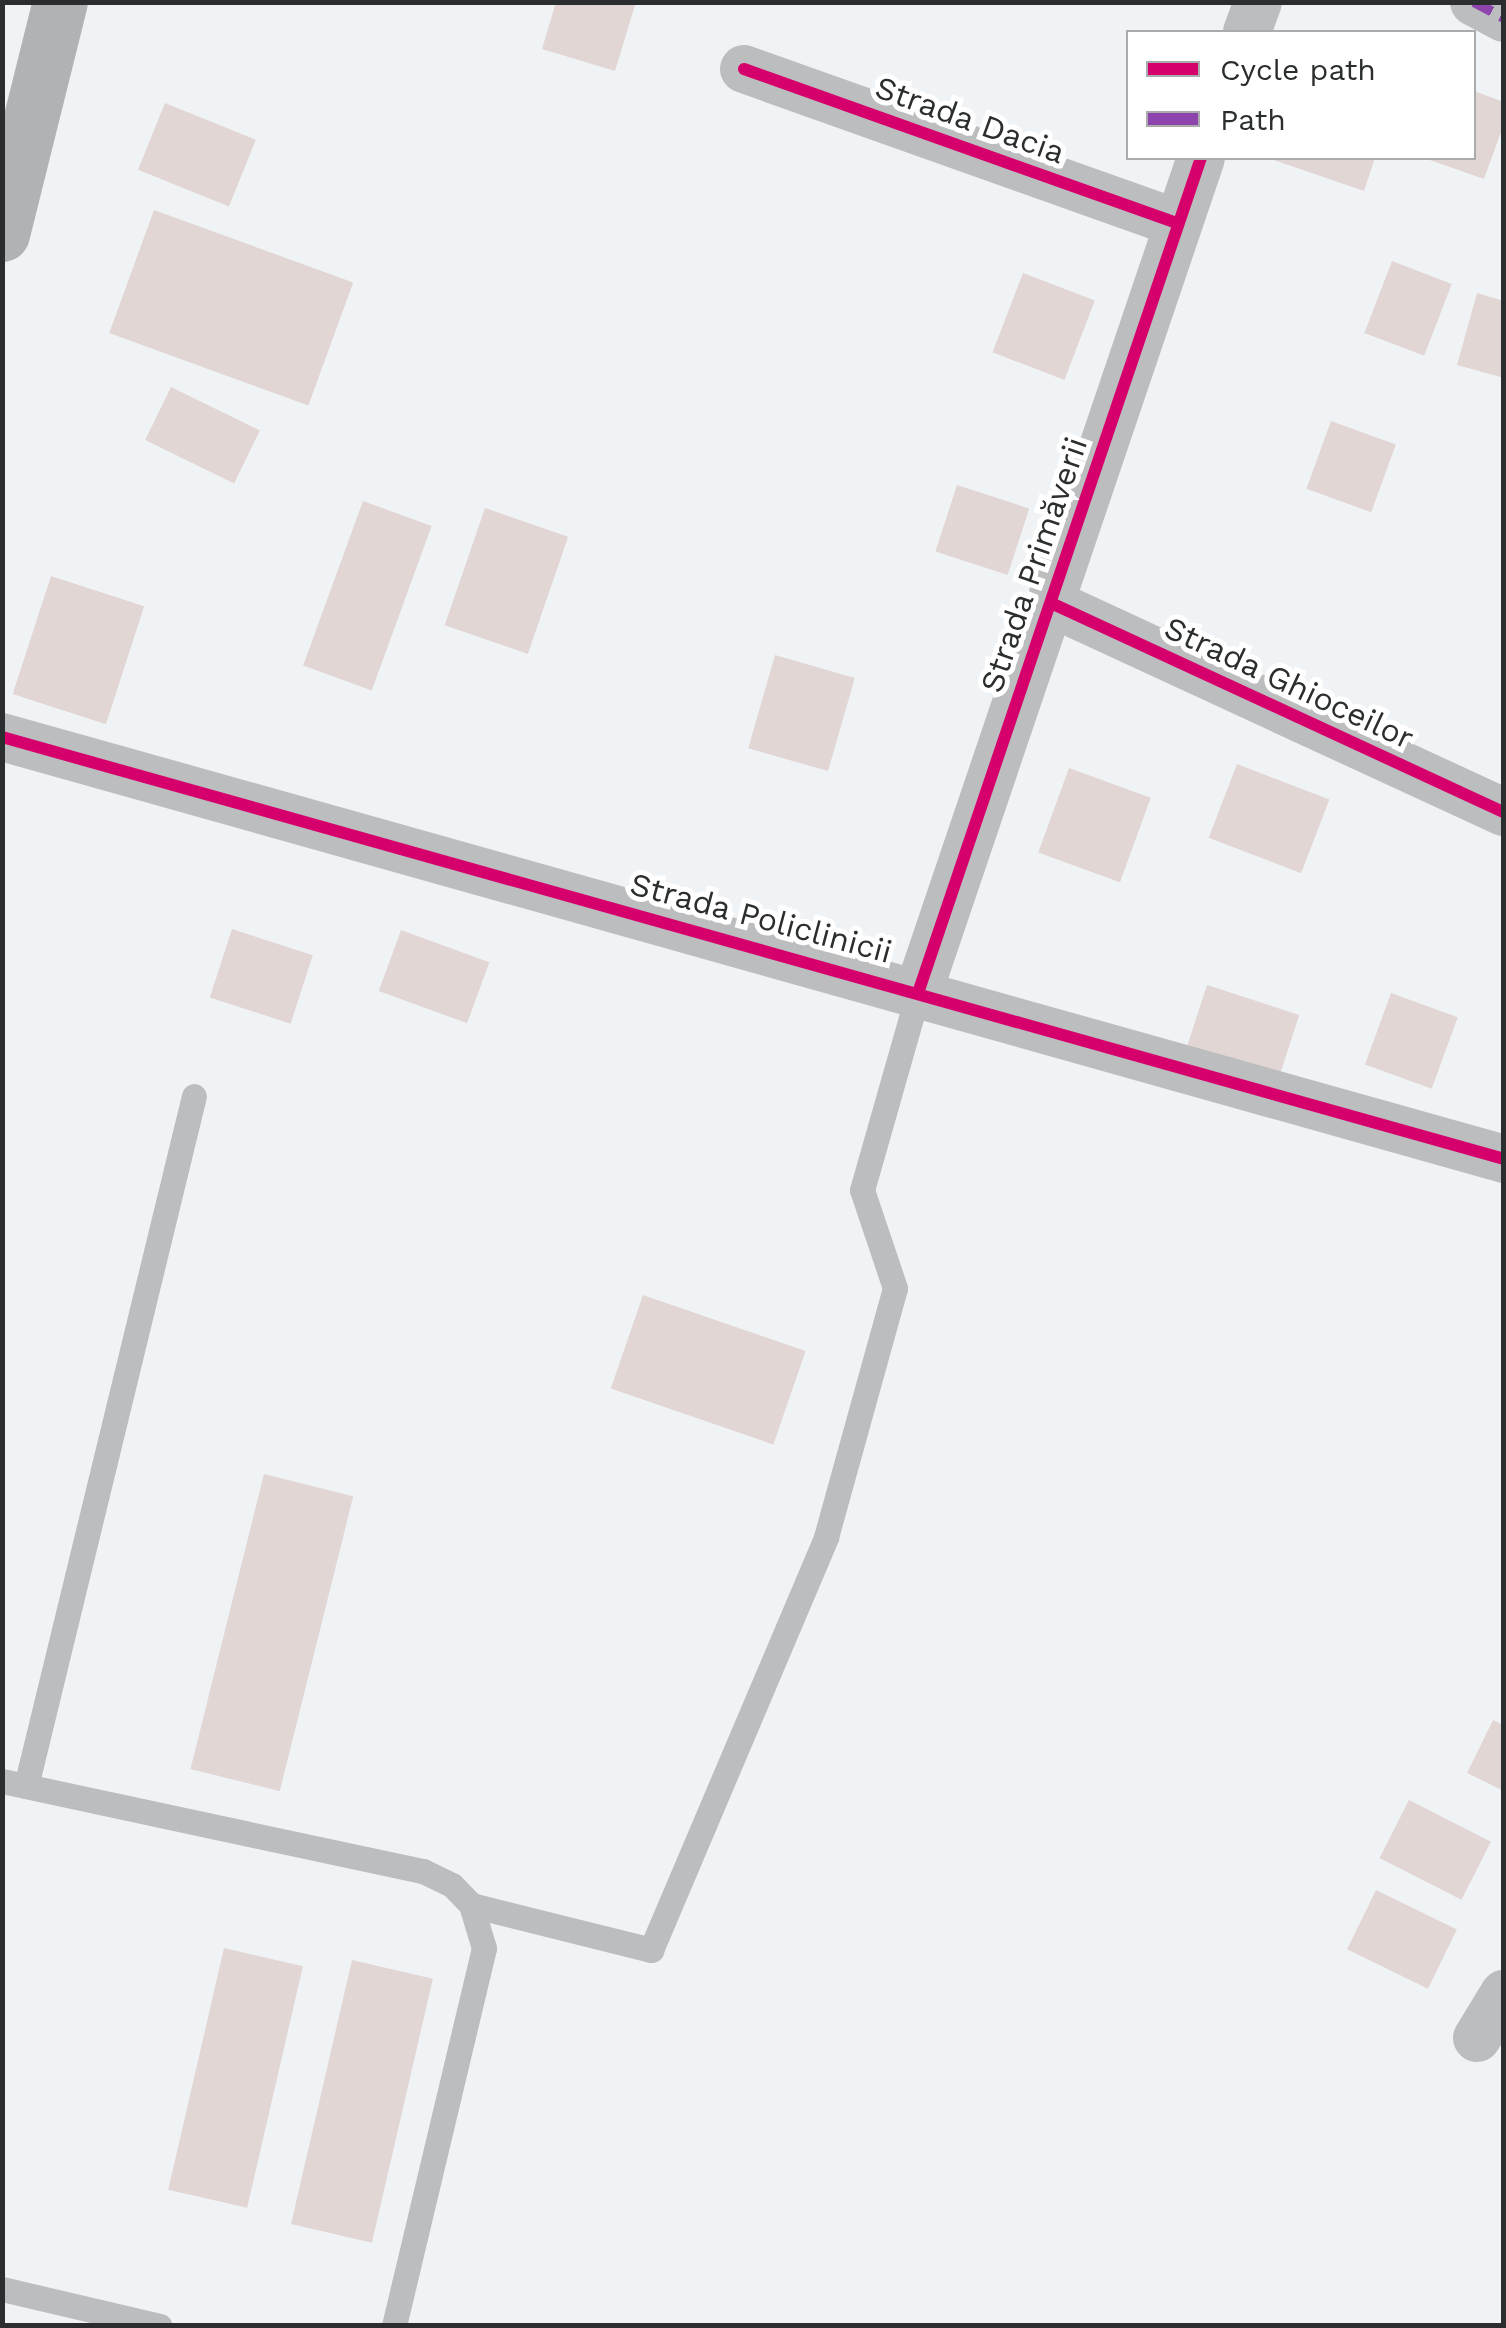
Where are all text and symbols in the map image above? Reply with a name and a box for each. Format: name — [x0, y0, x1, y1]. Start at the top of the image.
legend — [1126, 30, 1476, 160]
text: Cycle path — [1220, 52, 1376, 87]
street label: Strada Dacia — [870, 68, 1070, 172]
text: Path — [1220, 102, 1286, 137]
street label: Strada Primăverii — [972, 432, 1096, 698]
street label: Strada Ghioceilor — [1158, 608, 1420, 758]
street label: Strada Policlinicii — [626, 865, 896, 971]

